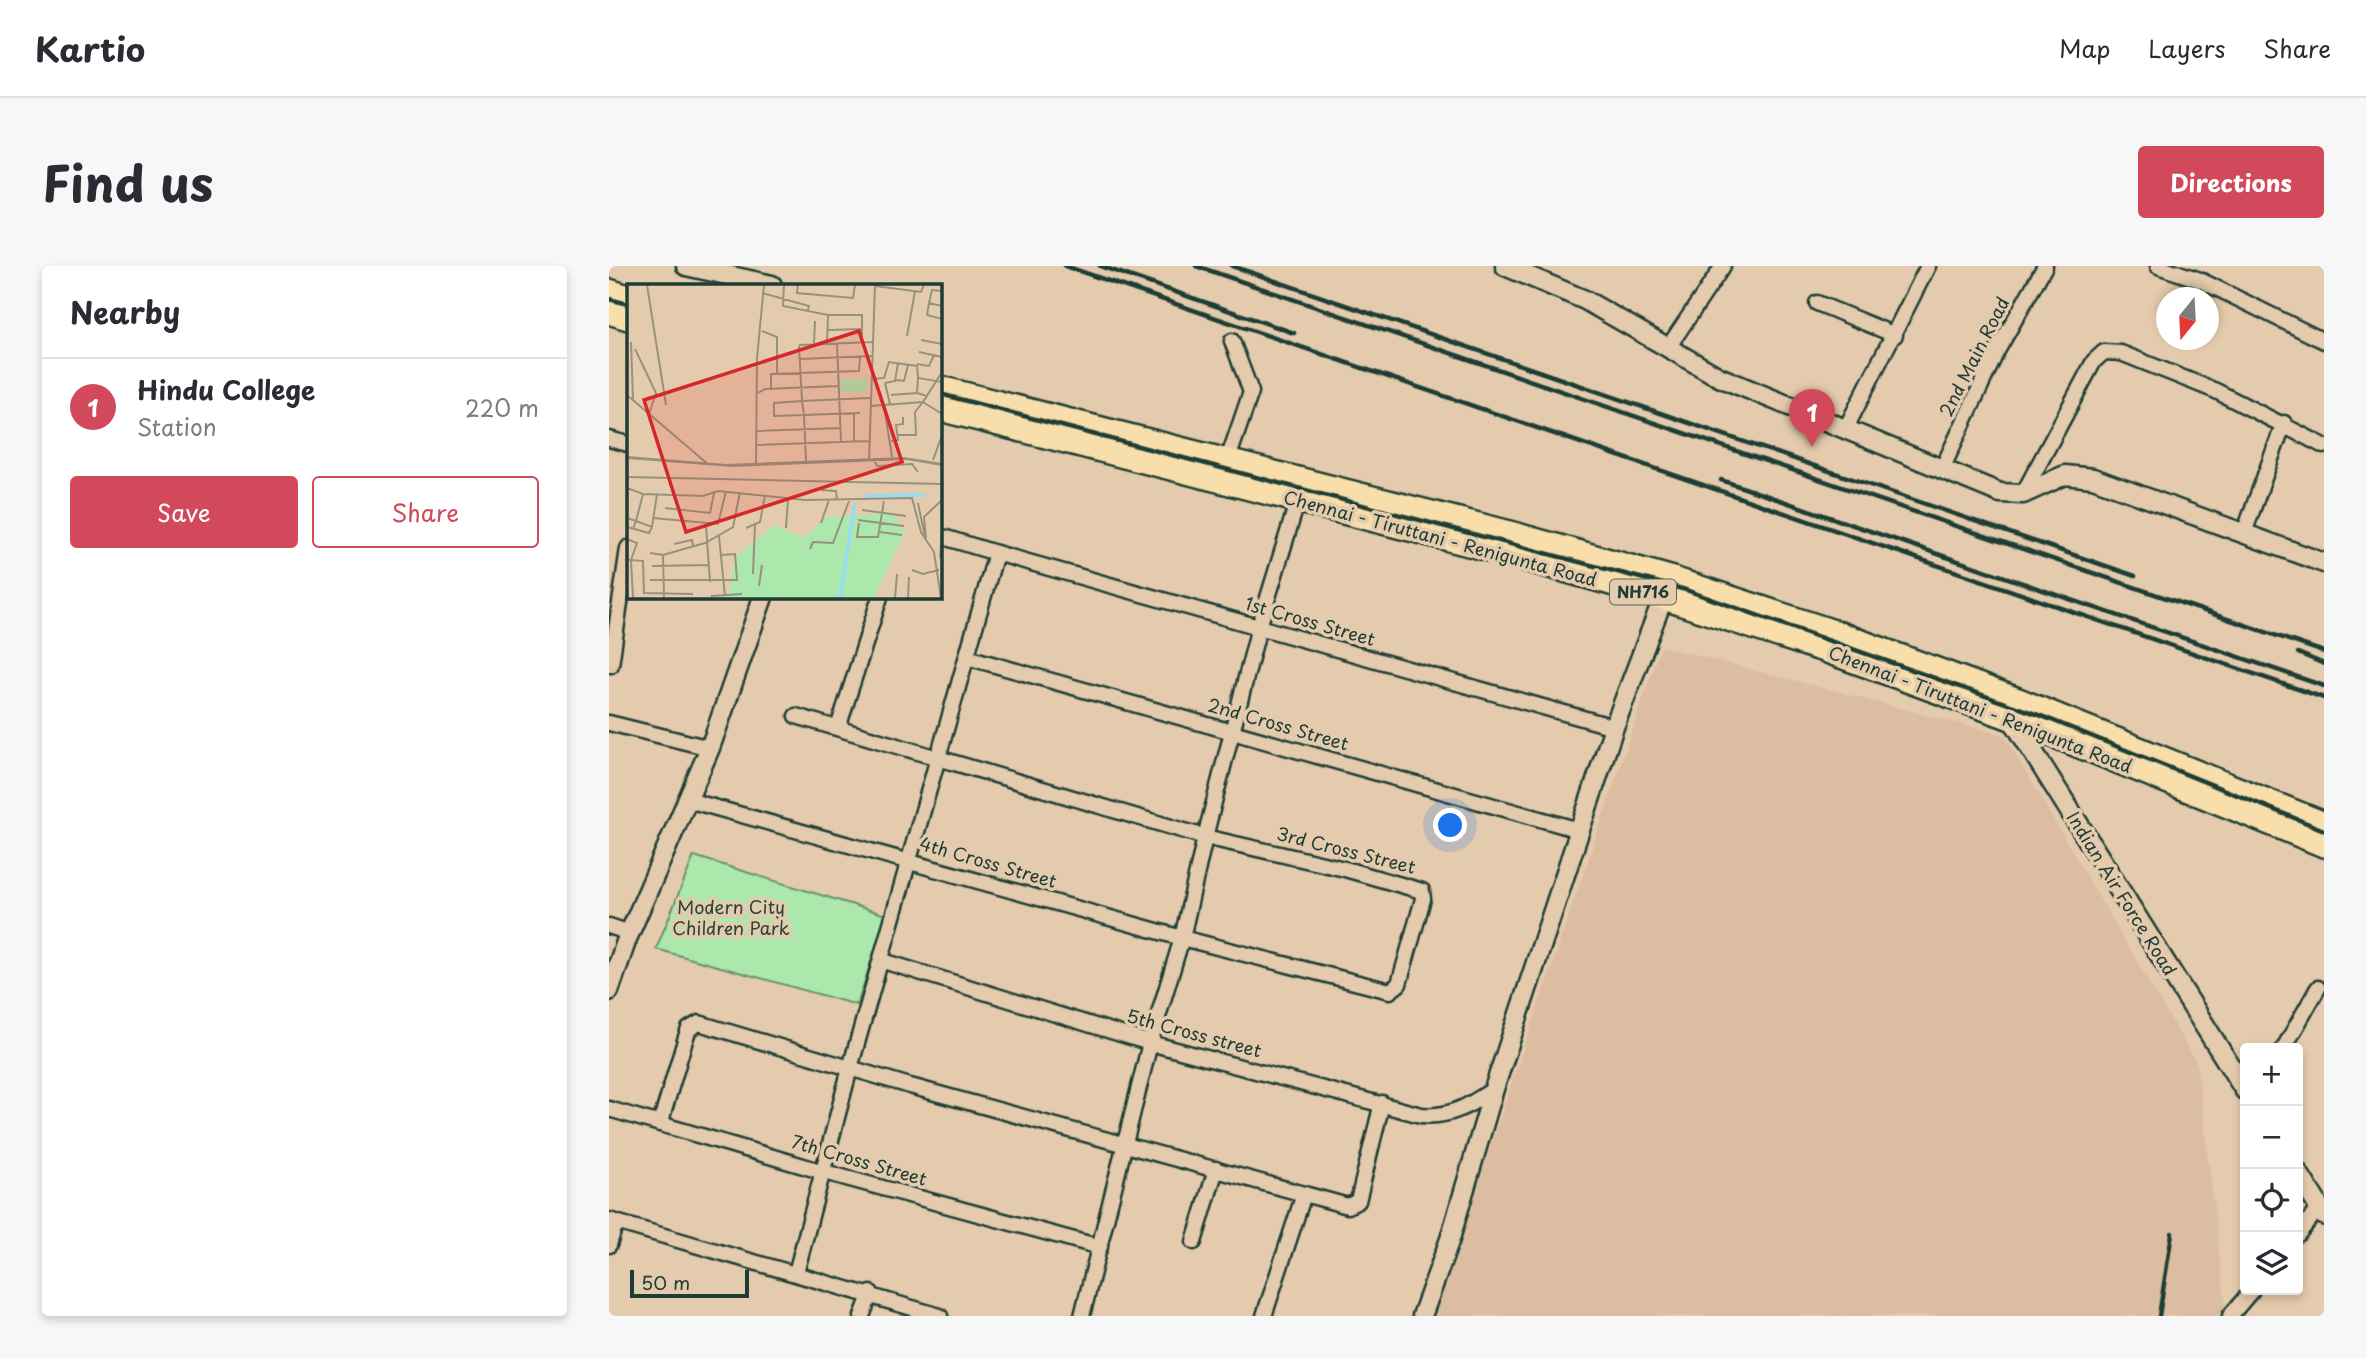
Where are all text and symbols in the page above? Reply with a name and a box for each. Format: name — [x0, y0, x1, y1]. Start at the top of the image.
text: Kartio — [35, 23, 145, 73]
text: Map — [2059, 30, 2110, 66]
text: Layers — [2148, 30, 2225, 66]
text: Share — [2263, 30, 2331, 66]
text: Find us — [42, 145, 213, 219]
button: Directions — [2138, 146, 2324, 218]
inset map — [627, 284, 941, 598]
north arrow — [2156, 287, 2219, 350]
text: Nearby — [70, 289, 180, 334]
street label: 2nd Main Road — [1932, 292, 2015, 421]
text: Hindu College — [137, 370, 315, 409]
pin: 1 — [1789, 389, 1835, 447]
text: 1 — [88, 390, 99, 425]
text: 220 m — [465, 390, 539, 425]
text: Station — [137, 409, 217, 444]
button: Save — [70, 476, 298, 548]
button: Share — [312, 476, 539, 548]
street label: Chennai - Tiruttani - Renigunta Road — [1281, 483, 1600, 592]
road number: NH716 — [1610, 580, 1676, 604]
street label: 1st Cross Street — [1242, 589, 1379, 652]
street label: Chennai - Tiruttani - Renigunta Road — [1825, 638, 2136, 779]
street label: 2nd Cross Street — [1205, 691, 1352, 757]
street label: Indian Air Force Road — [2061, 806, 2184, 981]
your location — [1433, 808, 1467, 842]
street label: 3rd Cross Street — [1274, 819, 1419, 880]
street label: 4th Cross Street — [917, 829, 1060, 894]
park label: Modern City Children Park — [672, 893, 790, 941]
street label: 5th Cross street — [1124, 1002, 1265, 1064]
map controls — [2240, 1043, 2303, 1295]
button: + — [2240, 1043, 2303, 1106]
button: − — [2240, 1106, 2303, 1169]
street label: 7th Cross Street — [788, 1127, 930, 1192]
button: locate — [2240, 1169, 2303, 1232]
button: layers — [2240, 1232, 2303, 1295]
scale bar — [630, 1267, 749, 1299]
text: 50 m — [641, 1268, 690, 1296]

